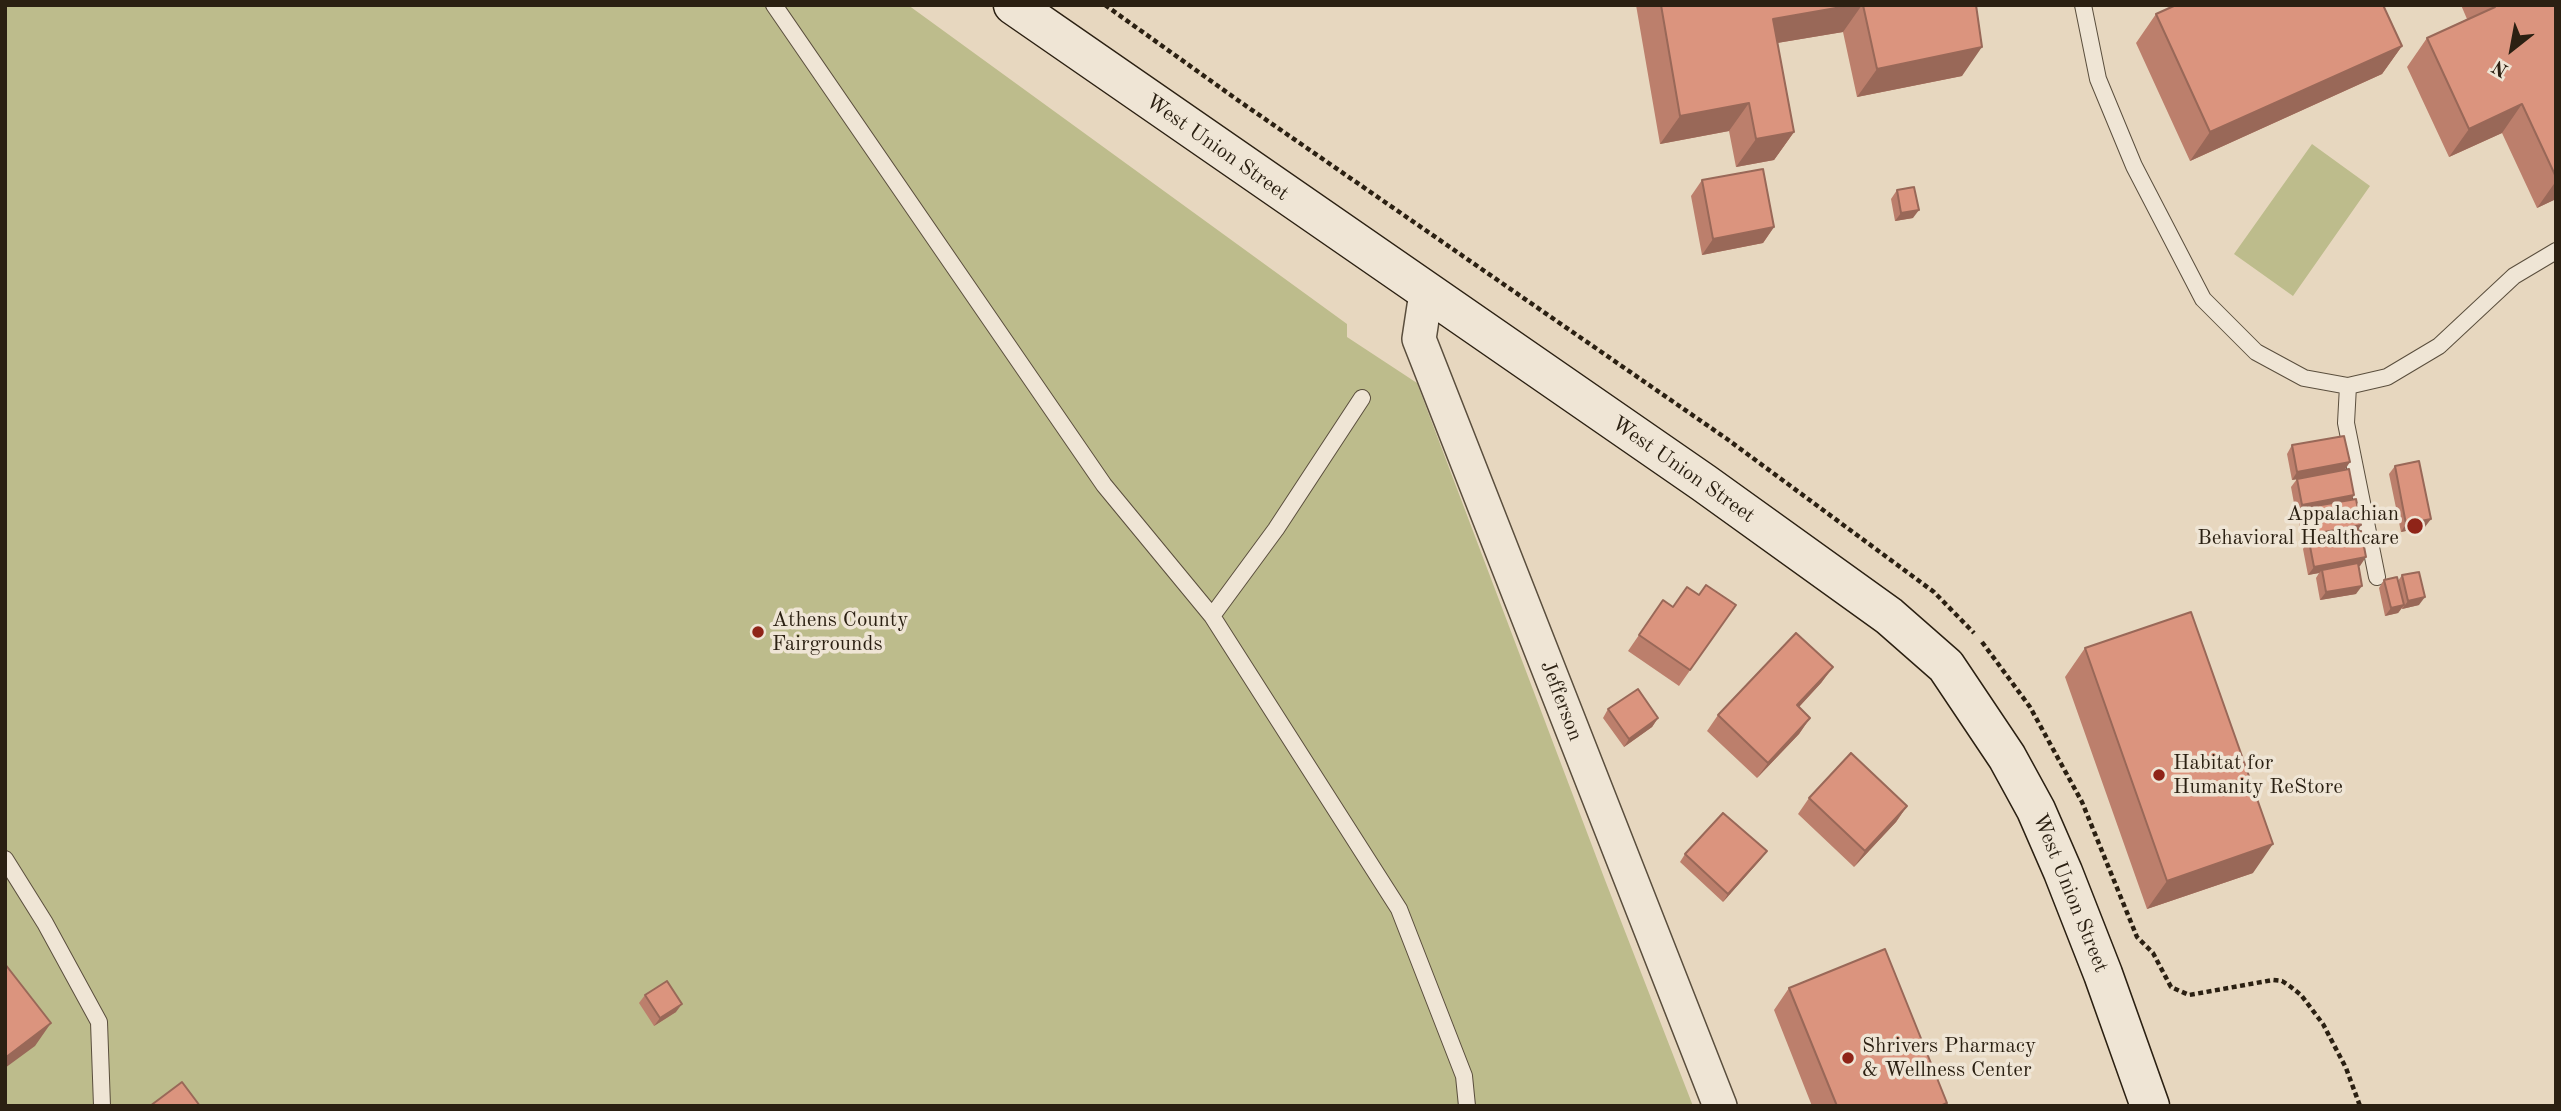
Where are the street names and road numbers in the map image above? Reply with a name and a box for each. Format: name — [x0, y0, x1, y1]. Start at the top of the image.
street label: West Union Street — [1141, 89, 1293, 207]
street label: West Union Street — [1607, 411, 1759, 529]
street label: Jefferson — [1534, 657, 1588, 745]
street label: West Union Street — [2027, 810, 2113, 976]

